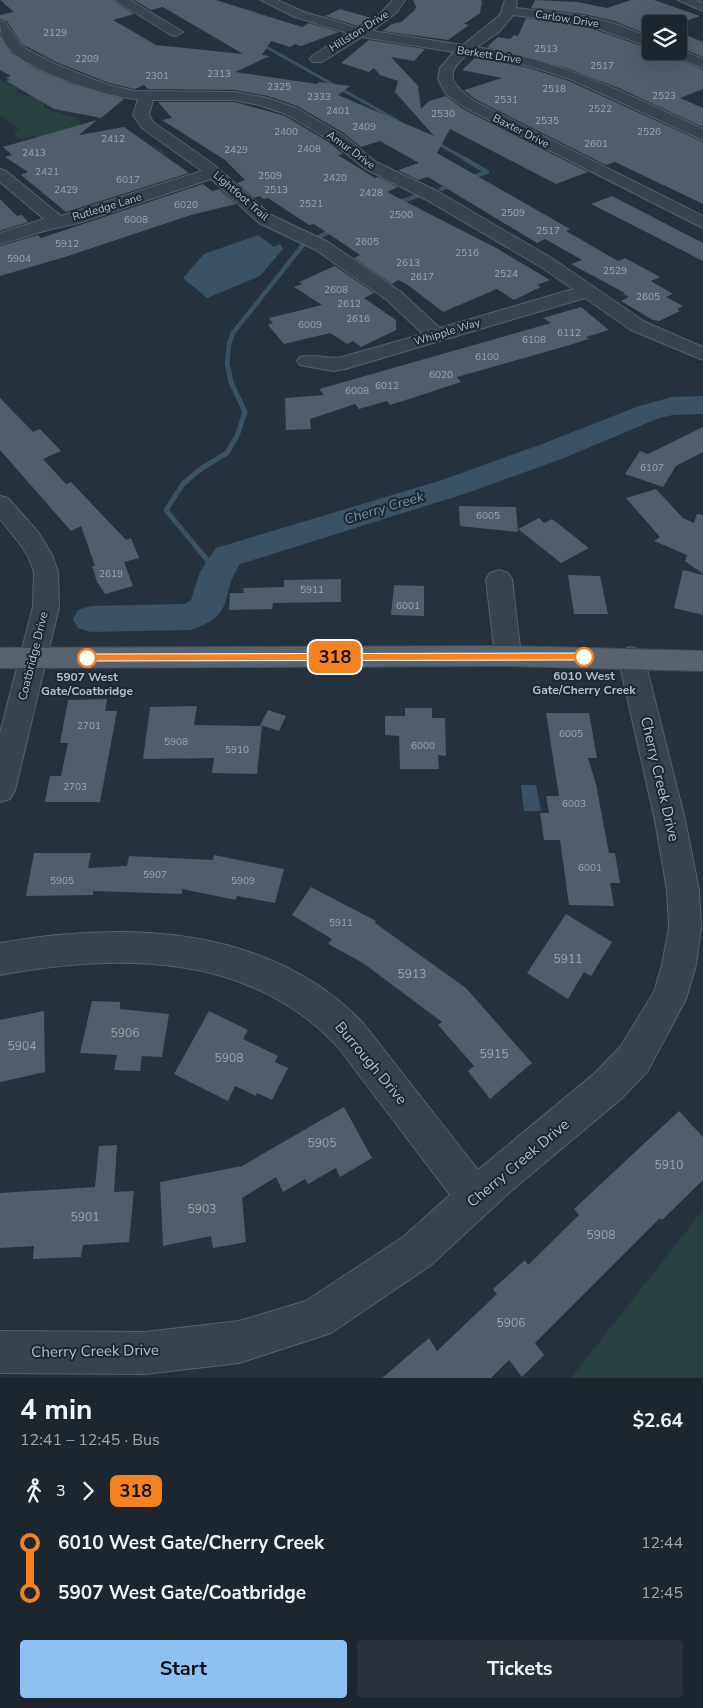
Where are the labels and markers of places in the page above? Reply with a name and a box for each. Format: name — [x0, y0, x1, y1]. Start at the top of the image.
marker: 6010 West Gate/Cherry Creek — [574, 647, 594, 667]
marker: 5907 West Gate/Coatbridge — [77, 648, 97, 668]
place label: 6010 West Gate/Cherry Creek — [532, 668, 636, 698]
place label: 5907 West Gate/Coatbridge — [41, 669, 133, 699]

